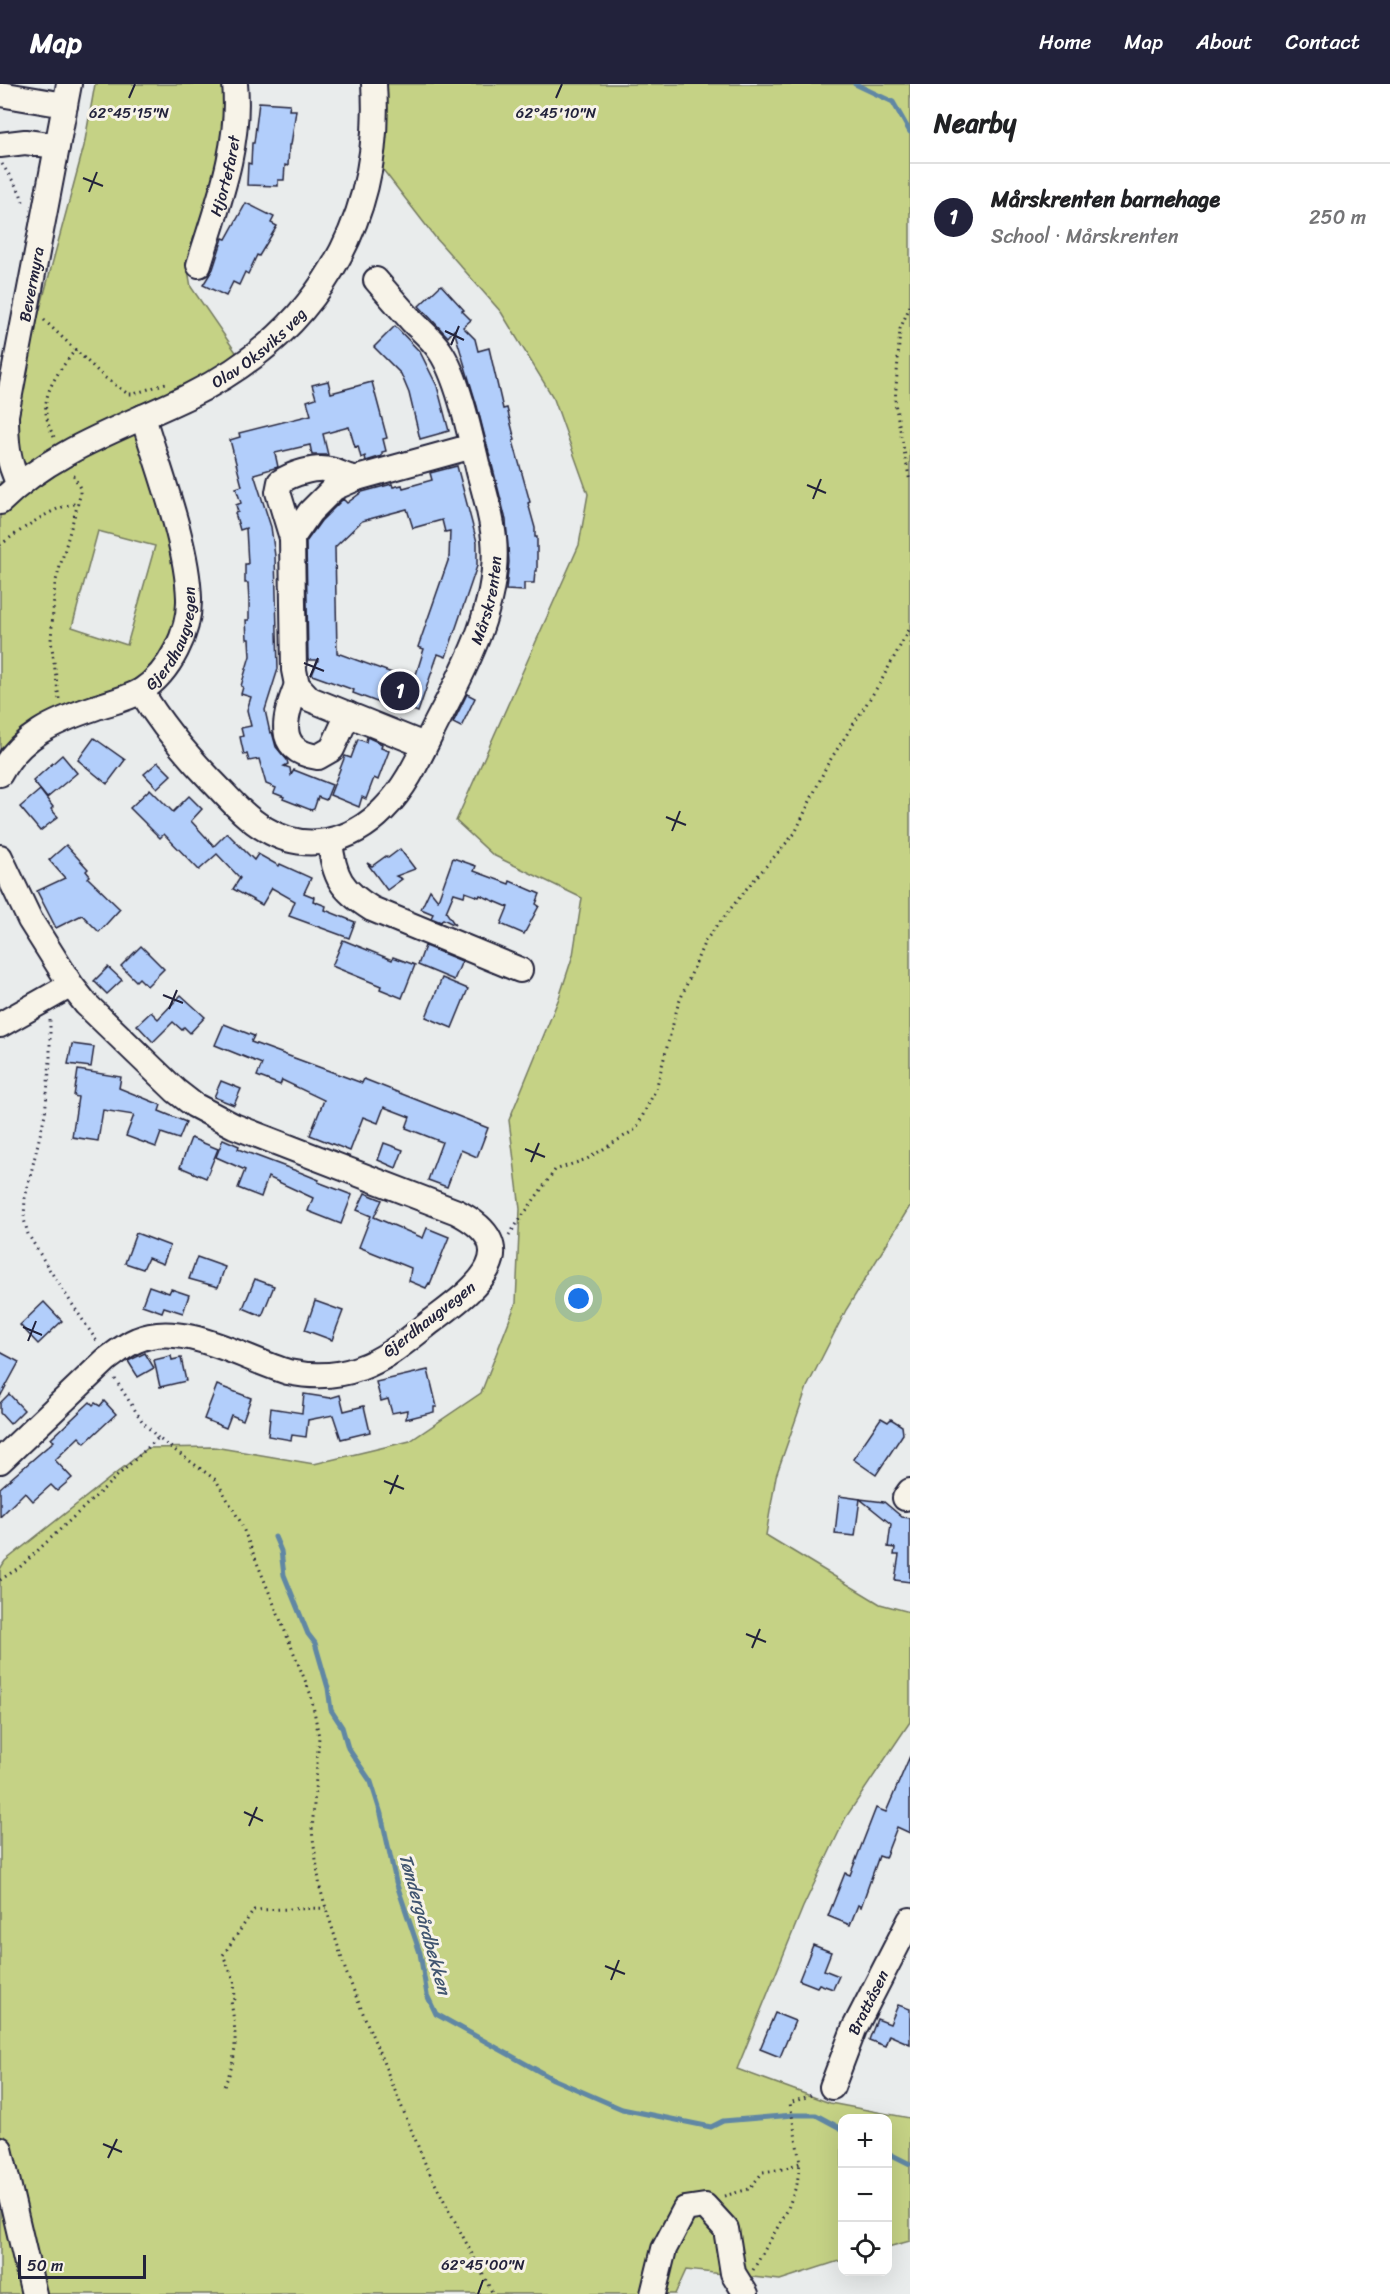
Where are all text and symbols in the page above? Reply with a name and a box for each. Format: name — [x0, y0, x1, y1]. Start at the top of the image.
text: Map — [30, 18, 82, 67]
text: Home — [1039, 23, 1091, 61]
text: Map — [1124, 23, 1163, 61]
text: About — [1196, 23, 1253, 61]
text: Contact — [1286, 23, 1360, 61]
text: 62°45'15"N — [89, 100, 170, 126]
text: 62°45'10"N — [516, 100, 597, 126]
text: Nearby — [934, 100, 1016, 146]
street label: Hjortefaret — [201, 133, 248, 220]
text: Mårskrenten barnehage — [991, 180, 1220, 219]
text: 1 — [949, 200, 958, 235]
text: 250 m — [1309, 200, 1366, 235]
text: School · Mårskrenten — [991, 219, 1179, 254]
street label: Bevermyra — [10, 244, 52, 324]
street label: Olav Oksviks veg — [205, 300, 313, 396]
street label: Mårskrenten — [461, 555, 509, 649]
street label: Gjerdhaugvegen — [138, 585, 204, 697]
pin: 1 — [380, 668, 420, 714]
street label: Gjerdhaugvegen — [376, 1273, 482, 1365]
your location — [564, 1284, 593, 1313]
water label: Tøndergårdbekken — [390, 1850, 461, 2001]
street label: Brattåsen — [839, 1964, 897, 2039]
map controls — [838, 2114, 892, 2276]
button: + — [838, 2114, 892, 2168]
button: − — [838, 2168, 892, 2222]
button: locate — [838, 2222, 892, 2276]
text: 50 m — [27, 2251, 63, 2280]
scale bar — [18, 2252, 146, 2280]
text: 62°45'00"N — [441, 2252, 525, 2278]

